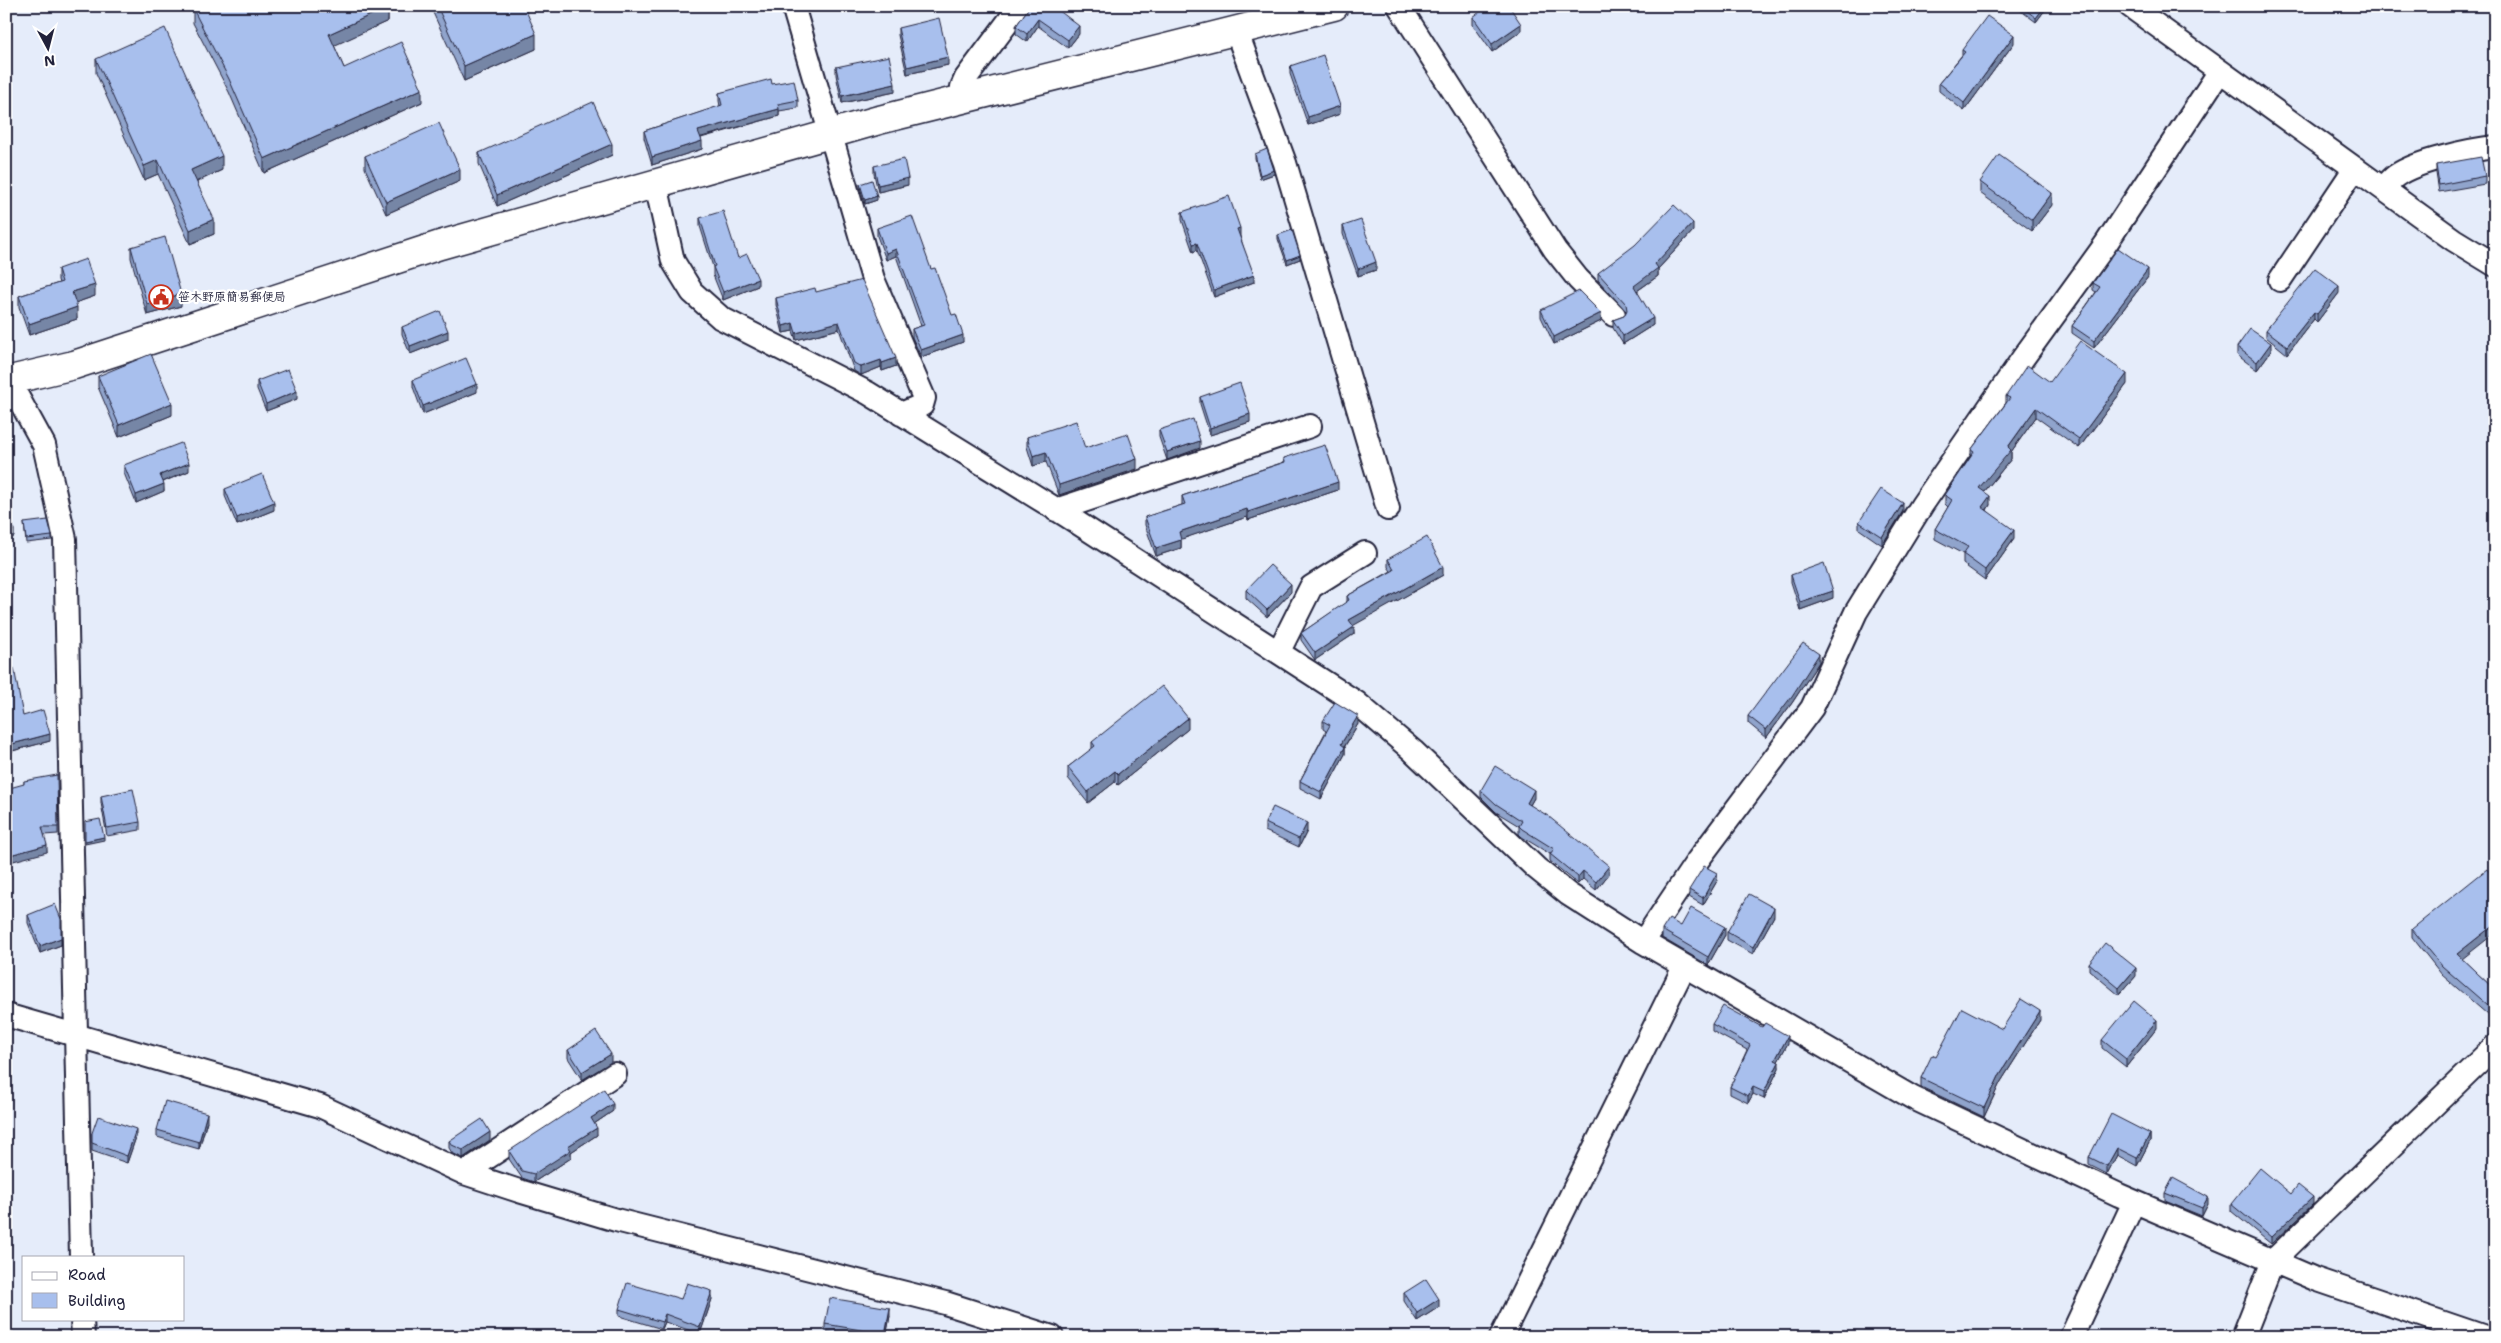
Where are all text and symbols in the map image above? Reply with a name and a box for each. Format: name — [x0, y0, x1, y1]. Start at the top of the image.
north arrow — [22, 22, 72, 72]
text: N — [43, 51, 56, 71]
public building icon: 笹木野原簡易郵便局 — [148, 284, 174, 310]
place label: 笹木野原簡易郵便局 — [178, 289, 286, 305]
legend — [22, 1256, 185, 1320]
text: Road — [68, 1265, 106, 1285]
text: Building — [68, 1291, 125, 1311]

